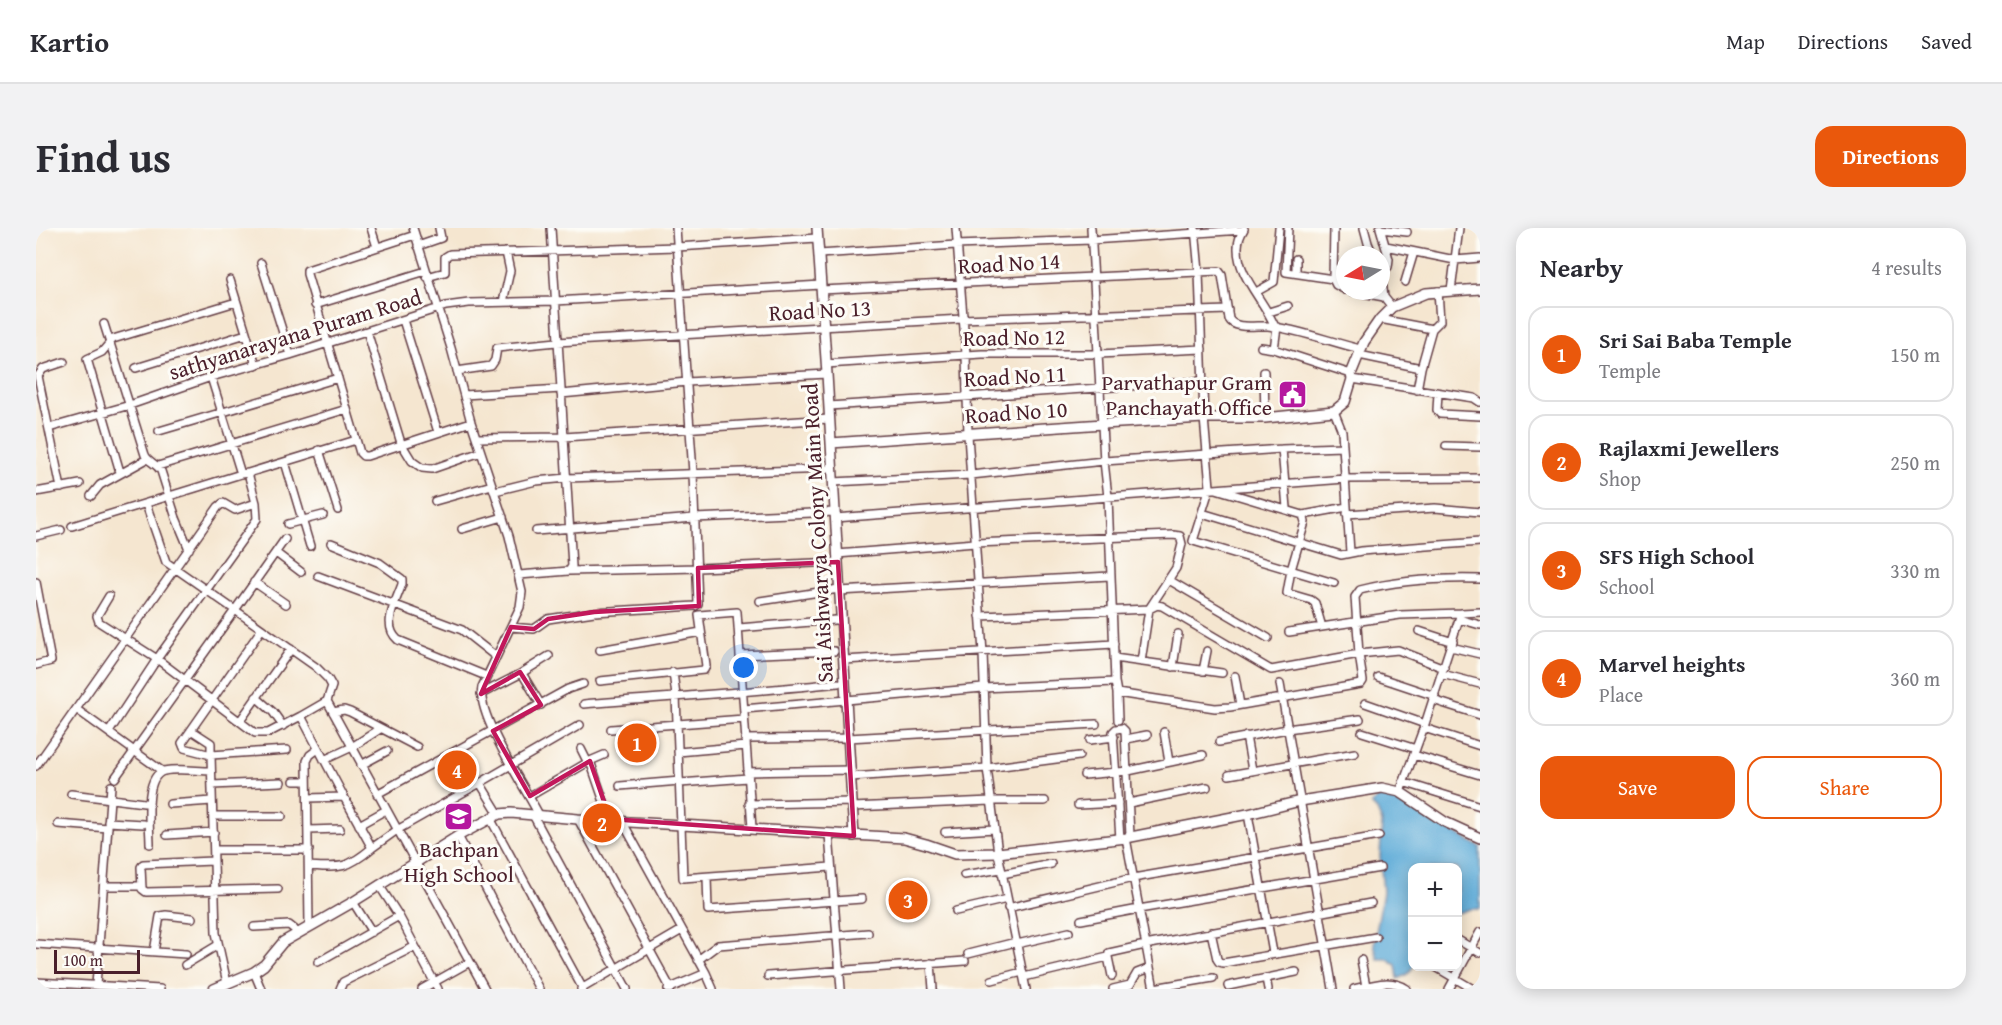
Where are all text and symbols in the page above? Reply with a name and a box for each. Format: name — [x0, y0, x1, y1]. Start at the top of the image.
text: Kartio — [30, 21, 109, 62]
text: Map — [1726, 26, 1765, 57]
text: Directions — [1798, 26, 1888, 57]
text: Saved — [1921, 26, 1972, 57]
text: Find us — [36, 126, 171, 187]
button: Directions — [1815, 126, 1966, 187]
street label: Road No 14 — [957, 244, 1061, 282]
north arrow — [1336, 246, 1390, 300]
text: Nearby — [1540, 248, 1623, 287]
text: 4 results — [1871, 253, 1942, 282]
street label: sathyanarayana Puram Road — [165, 280, 426, 388]
street label: Road No 13 — [768, 291, 872, 329]
street label: Road No 12 — [962, 320, 1066, 354]
text: Sri Sai Baba Temple — [1599, 324, 1792, 356]
text: 1 — [1556, 340, 1567, 369]
text: 150 m — [1890, 340, 1940, 369]
text: Temple — [1599, 356, 1661, 385]
street label: Road No 11 — [963, 357, 1067, 395]
place label: Parvathapur Gram Panchayath Office — [1101, 366, 1272, 423]
public building icon: Parvathapur Gram Panchayath Office — [1277, 379, 1309, 411]
street label: Sai Aishwarya Colony Main Road — [793, 382, 841, 684]
street label: Road No 10 — [964, 392, 1068, 432]
text: Rajlaxmi Jewellers — [1599, 432, 1779, 464]
text: 2 — [1556, 448, 1567, 477]
text: 250 m — [1890, 448, 1940, 477]
text: Shop — [1599, 464, 1641, 493]
text: SFS High School — [1599, 540, 1754, 572]
text: 3 — [1556, 556, 1567, 585]
text: 330 m — [1890, 556, 1940, 585]
text: School — [1599, 572, 1655, 601]
text: Marvel heights — [1599, 648, 1746, 680]
your location — [729, 653, 758, 682]
text: 4 — [1556, 664, 1567, 693]
text: 360 m — [1890, 664, 1940, 693]
text: Place — [1599, 680, 1643, 709]
pin: 1 — [618, 720, 656, 766]
pin: 4 — [438, 748, 476, 792]
button: Save — [1540, 756, 1735, 819]
button: Share — [1747, 756, 1942, 819]
pin: 2 — [582, 800, 622, 846]
school or university icon: Bachpan High School — [443, 801, 475, 833]
place label: Bachpan High School — [404, 833, 514, 890]
map controls — [1408, 863, 1462, 971]
button: + — [1408, 863, 1462, 917]
pin: 3 — [888, 878, 928, 922]
button: − — [1408, 917, 1462, 971]
scale bar — [54, 947, 140, 974]
text: 100 m — [63, 948, 103, 972]

